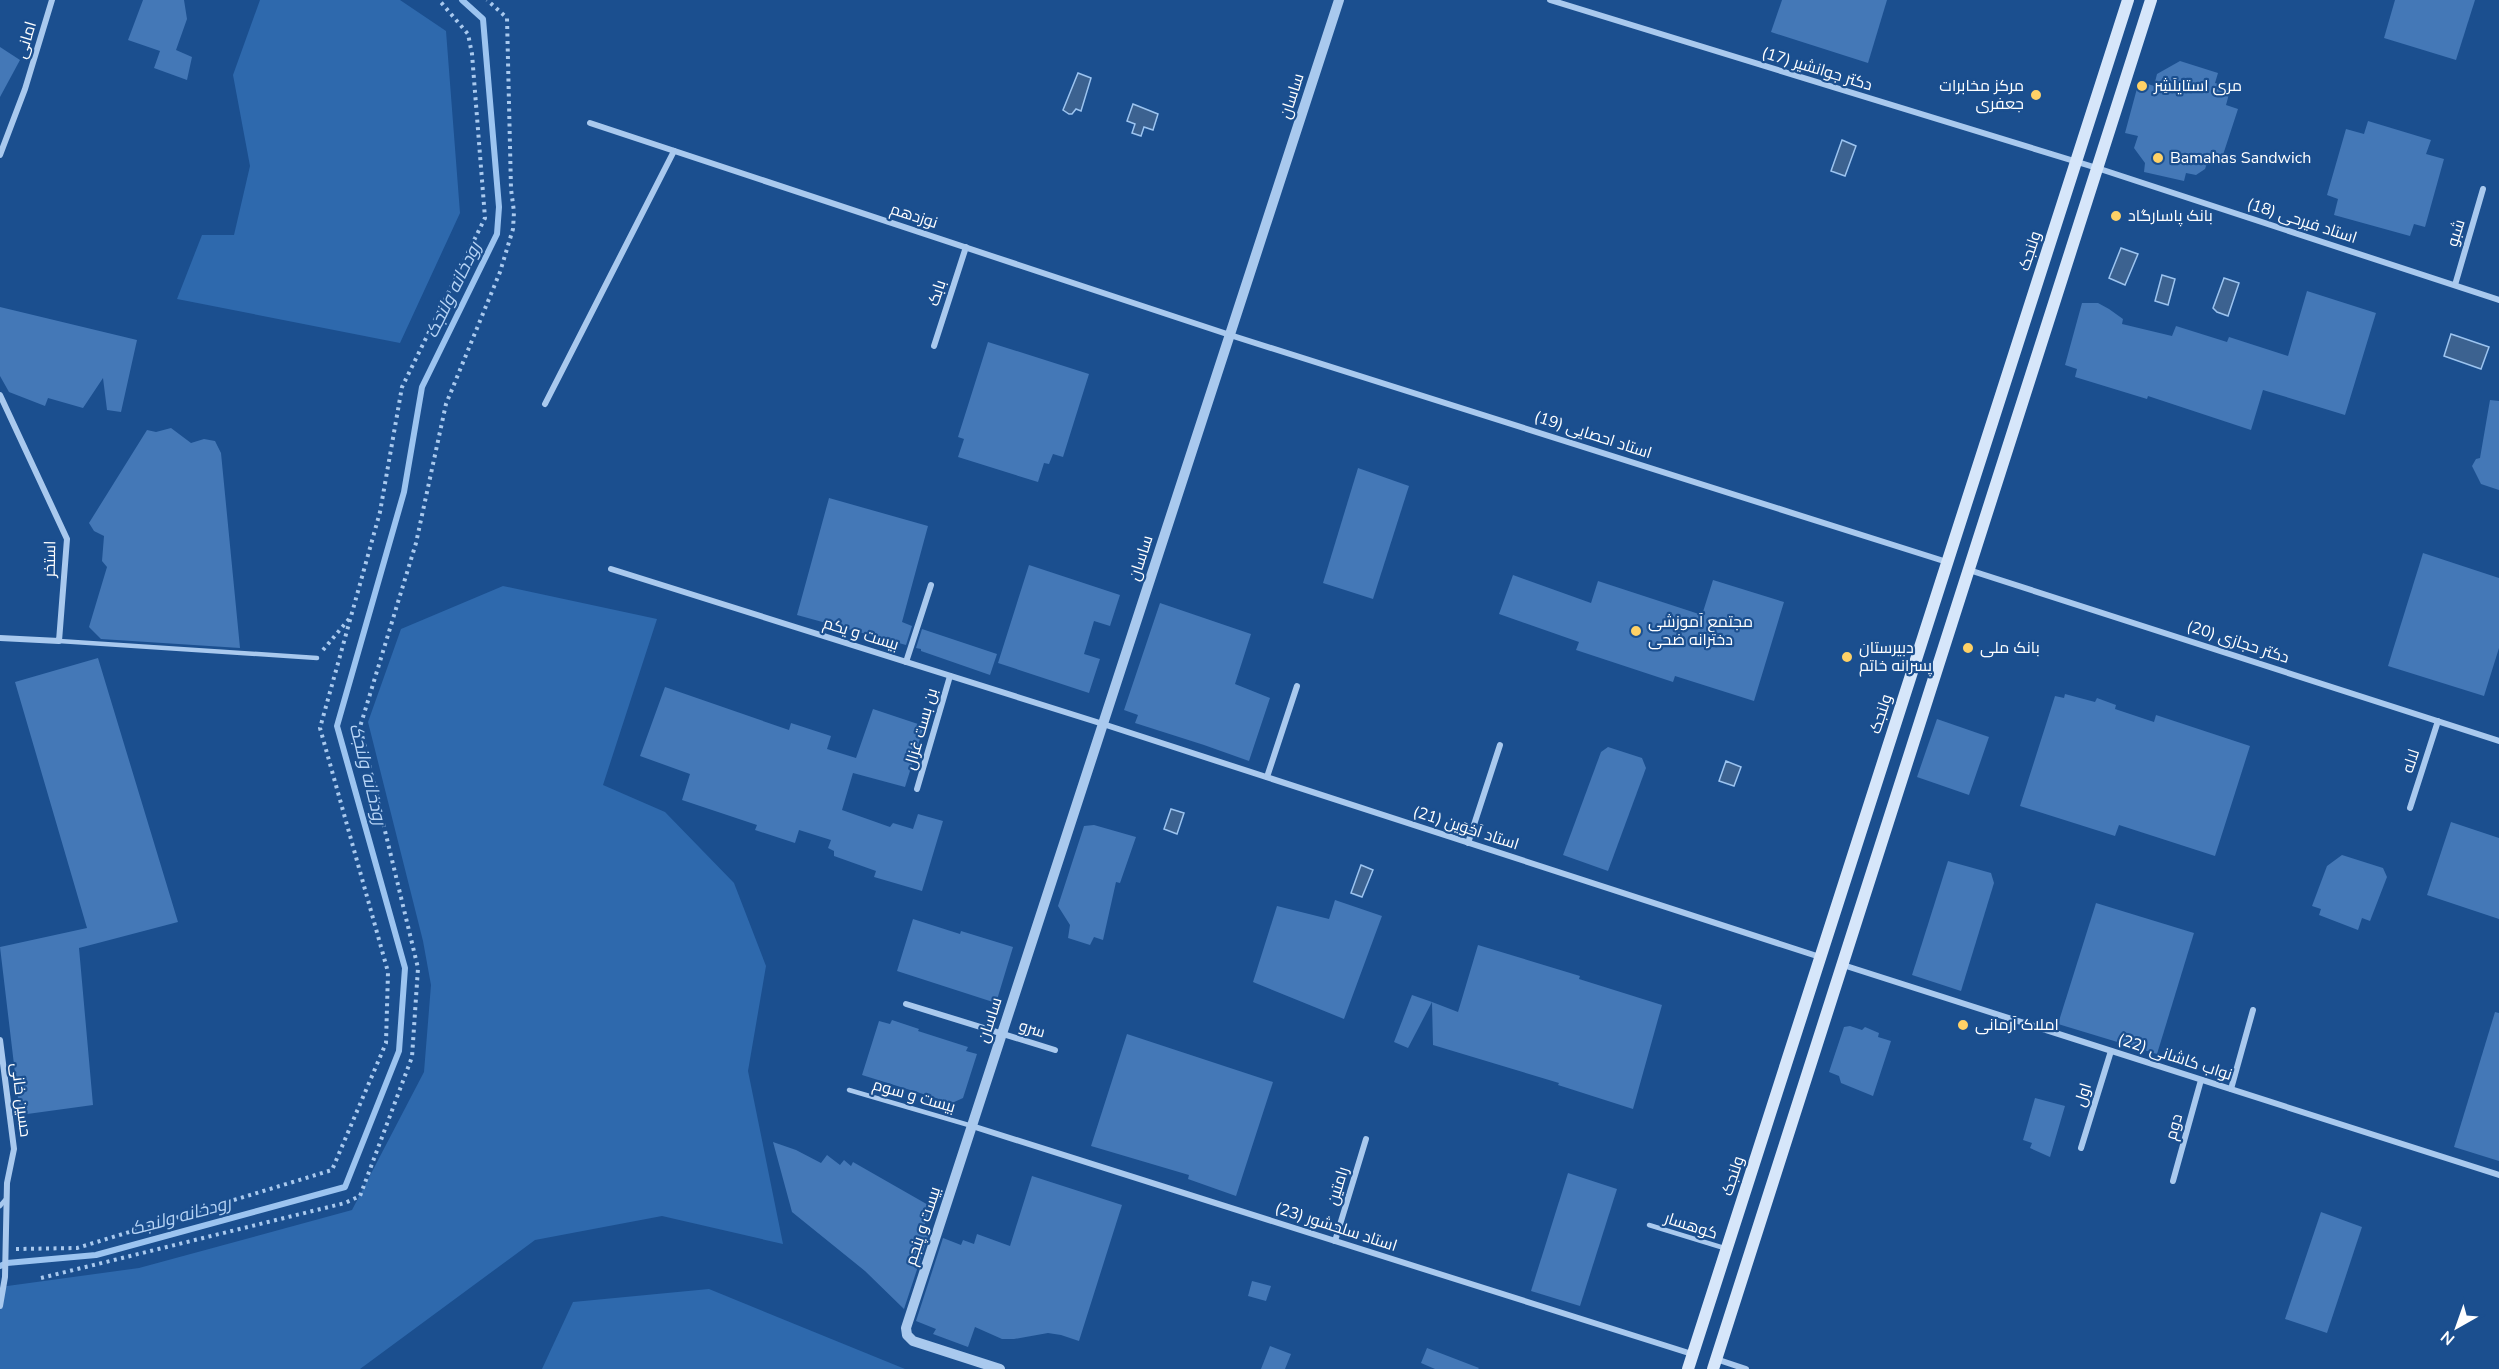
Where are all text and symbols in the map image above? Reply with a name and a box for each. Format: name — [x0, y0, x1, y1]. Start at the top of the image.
street label: امانی — [10, 19, 42, 61]
street label: دکتر جوانشیر (17) — [1759, 42, 1875, 96]
street label: ساسان — [1274, 70, 1310, 122]
place label: مرکز مخابرات جعفری — [1939, 75, 2024, 115]
place label: مری استایلَشِر — [2153, 75, 2242, 97]
marker: مری استایلَشِر — [2135, 79, 2149, 93]
marker: مرکز مخابرات جعفری — [2029, 88, 2043, 102]
place label: Bamahas Sandwich — [2170, 147, 2311, 169]
marker: Bamahas Sandwich — [2151, 151, 2165, 165]
street label: استاد فیرحی (18) — [2244, 193, 2360, 249]
street label: نوزدهم — [887, 198, 941, 234]
place label: بانک پاسارگاد — [2128, 205, 2213, 227]
marker: بانک پاسارگاد — [2109, 209, 2123, 223]
street label: شبو — [2442, 217, 2470, 249]
street label: ولنجک — [2013, 228, 2047, 274]
water label: رودخانه ولنجک — [419, 237, 487, 342]
street label: بابک — [922, 277, 952, 309]
street label: استاد احصایی (19) — [1531, 406, 1655, 464]
street label: ساسان — [1123, 532, 1159, 584]
street label: استخر — [39, 540, 61, 579]
place label: مجتمع آموزشی دخترانه ضحی — [1648, 611, 1753, 651]
street label: بیست و یکم — [820, 612, 902, 656]
street label: دکتر حجازی (20) — [2184, 615, 2292, 669]
marker: مجتمع آموزشی دخترانه ضحی — [1629, 624, 1643, 638]
place label: دبیرستان پسرانه خاتم — [1859, 637, 1933, 677]
place label: بانک ملی — [1980, 637, 2040, 659]
marker: بانک ملی — [1961, 641, 1975, 655]
marker: دبیرستان پسرانه خاتم — [1840, 650, 1854, 664]
street label: بن بست غزال — [899, 686, 943, 772]
street label: ولنجک — [1864, 691, 1898, 737]
water label: رودخانه ولنجک — [344, 721, 393, 829]
street label: لاله — [2397, 746, 2425, 776]
street label: استاد اَخوَين (21) — [1410, 801, 1522, 855]
street label: ساسان — [972, 994, 1008, 1046]
place label: املاک آرمانی — [1975, 1014, 2059, 1036]
street label: سرو — [1016, 1015, 1048, 1043]
marker: املاک آرمانی — [1956, 1018, 1970, 1032]
street label: نواب کاشانی (22) — [2115, 1028, 2235, 1086]
street label: حسین خانی — [6, 1062, 36, 1138]
street label: بیست و سوم — [870, 1074, 958, 1118]
street label: اول — [2069, 1080, 2097, 1110]
street label: دوم — [2160, 1111, 2188, 1143]
street label: ولنجک — [1716, 1153, 1750, 1199]
street label: رامتین — [1322, 1164, 1354, 1208]
street label: بیست و پنجم — [900, 1184, 946, 1268]
water label: رودخانه ولنجک — [127, 1191, 235, 1241]
street label: استاد سلحشور (23) — [1272, 1197, 1400, 1257]
street label: کوهسار — [1661, 1207, 1720, 1245]
north arrow — [2427, 1297, 2487, 1357]
text: N — [2436, 1325, 2460, 1350]

